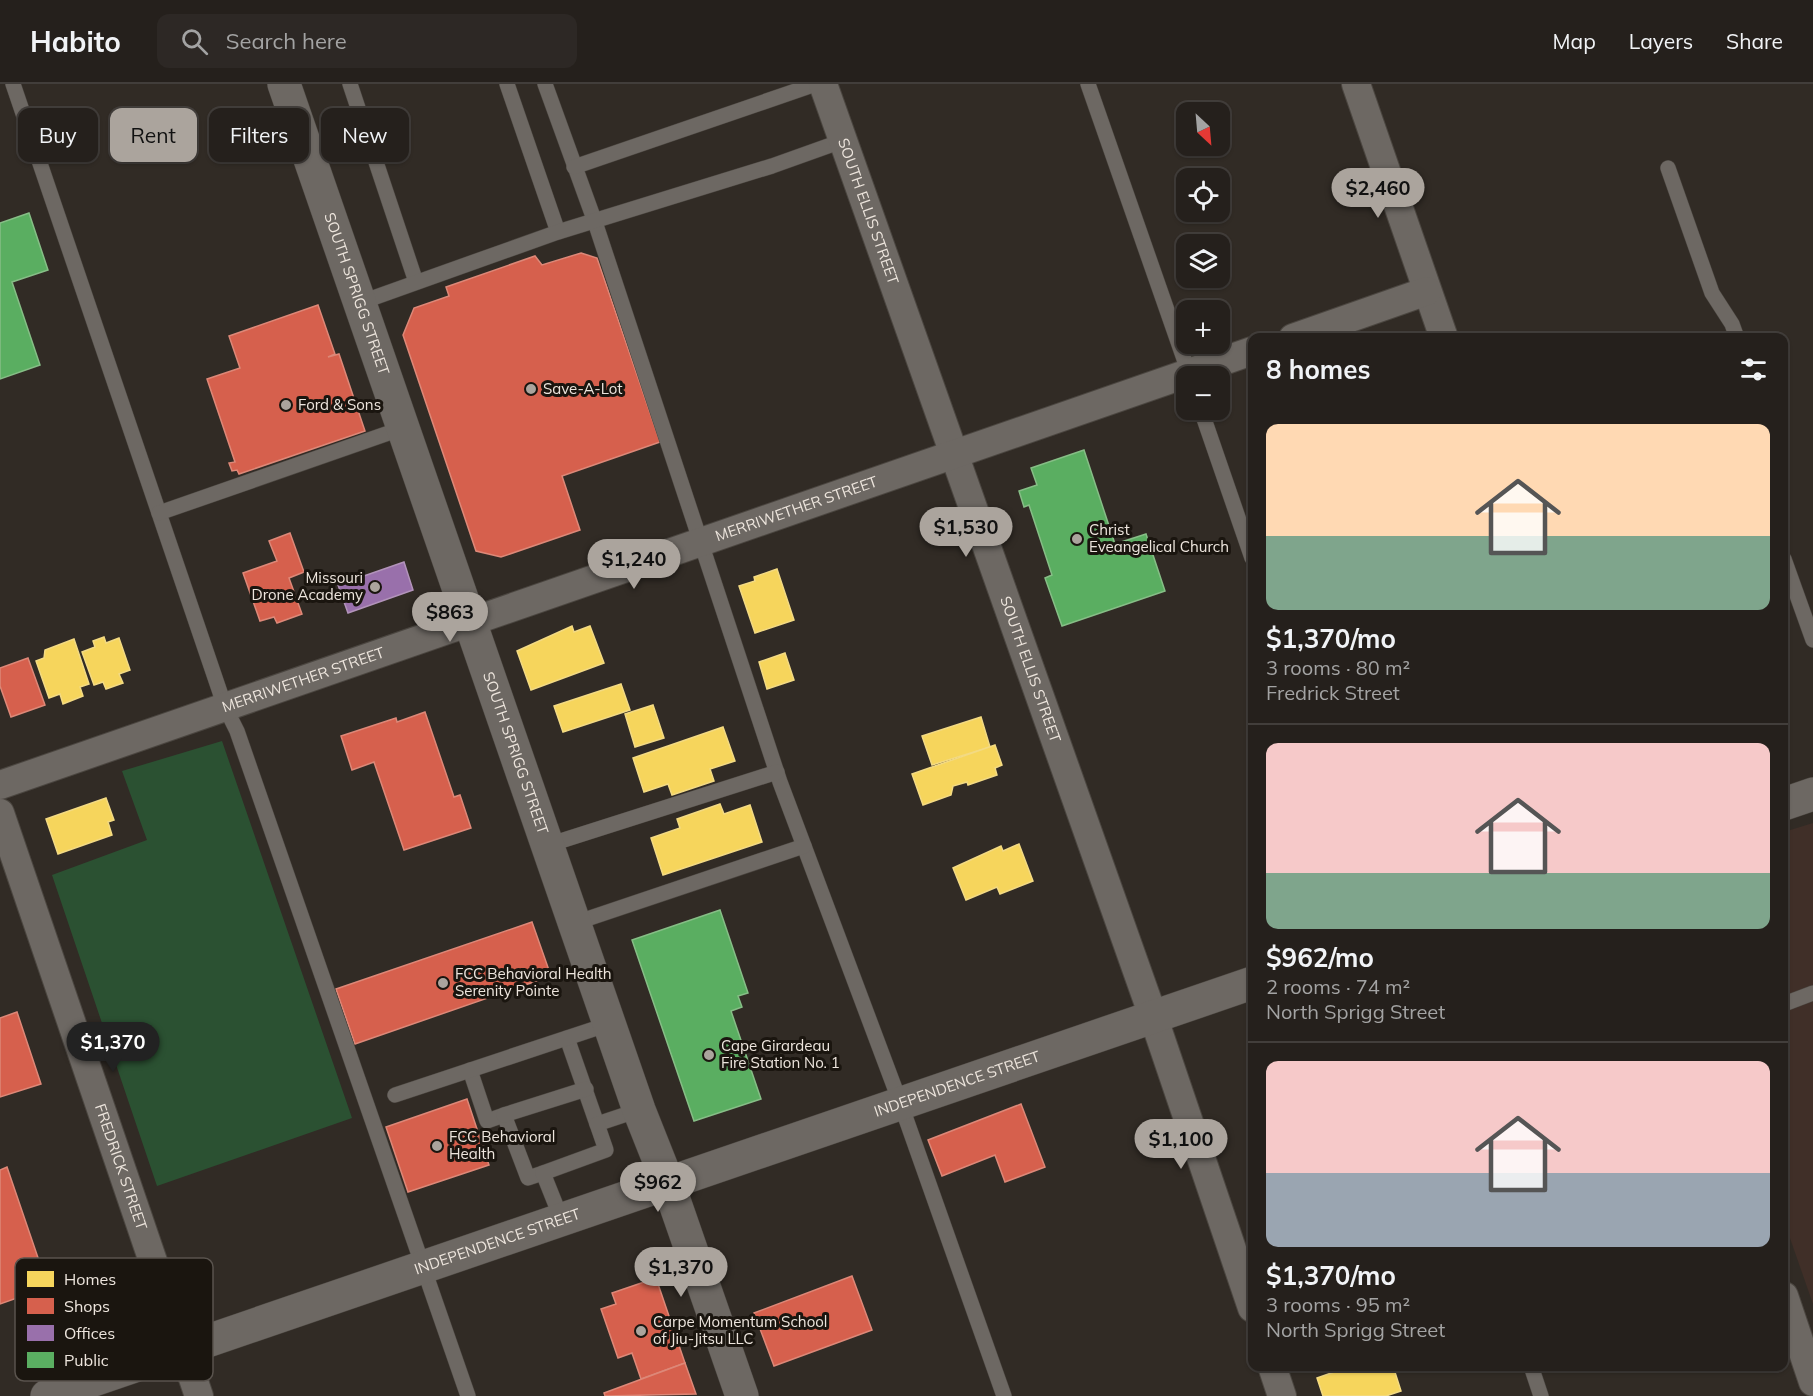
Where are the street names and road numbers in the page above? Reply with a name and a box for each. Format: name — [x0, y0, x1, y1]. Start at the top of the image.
street label: SOUTH ELLIS STREET — [834, 135, 903, 287]
street label: SOUTH SPRIGG STREET — [320, 210, 394, 377]
street label: MERRIWETHER STREET — [713, 472, 880, 545]
street label: SOUTH ELLIS STREET — [996, 594, 1065, 745]
street label: MERRIWETHER STREET — [219, 642, 387, 716]
street label: SOUTH SPRIGG STREET — [479, 669, 553, 837]
street label: INDEPENDENCE STREET — [871, 1046, 1042, 1121]
street label: FREDRICK STREET — [91, 1101, 152, 1232]
street label: INDEPENDENCE STREET — [412, 1204, 583, 1278]

